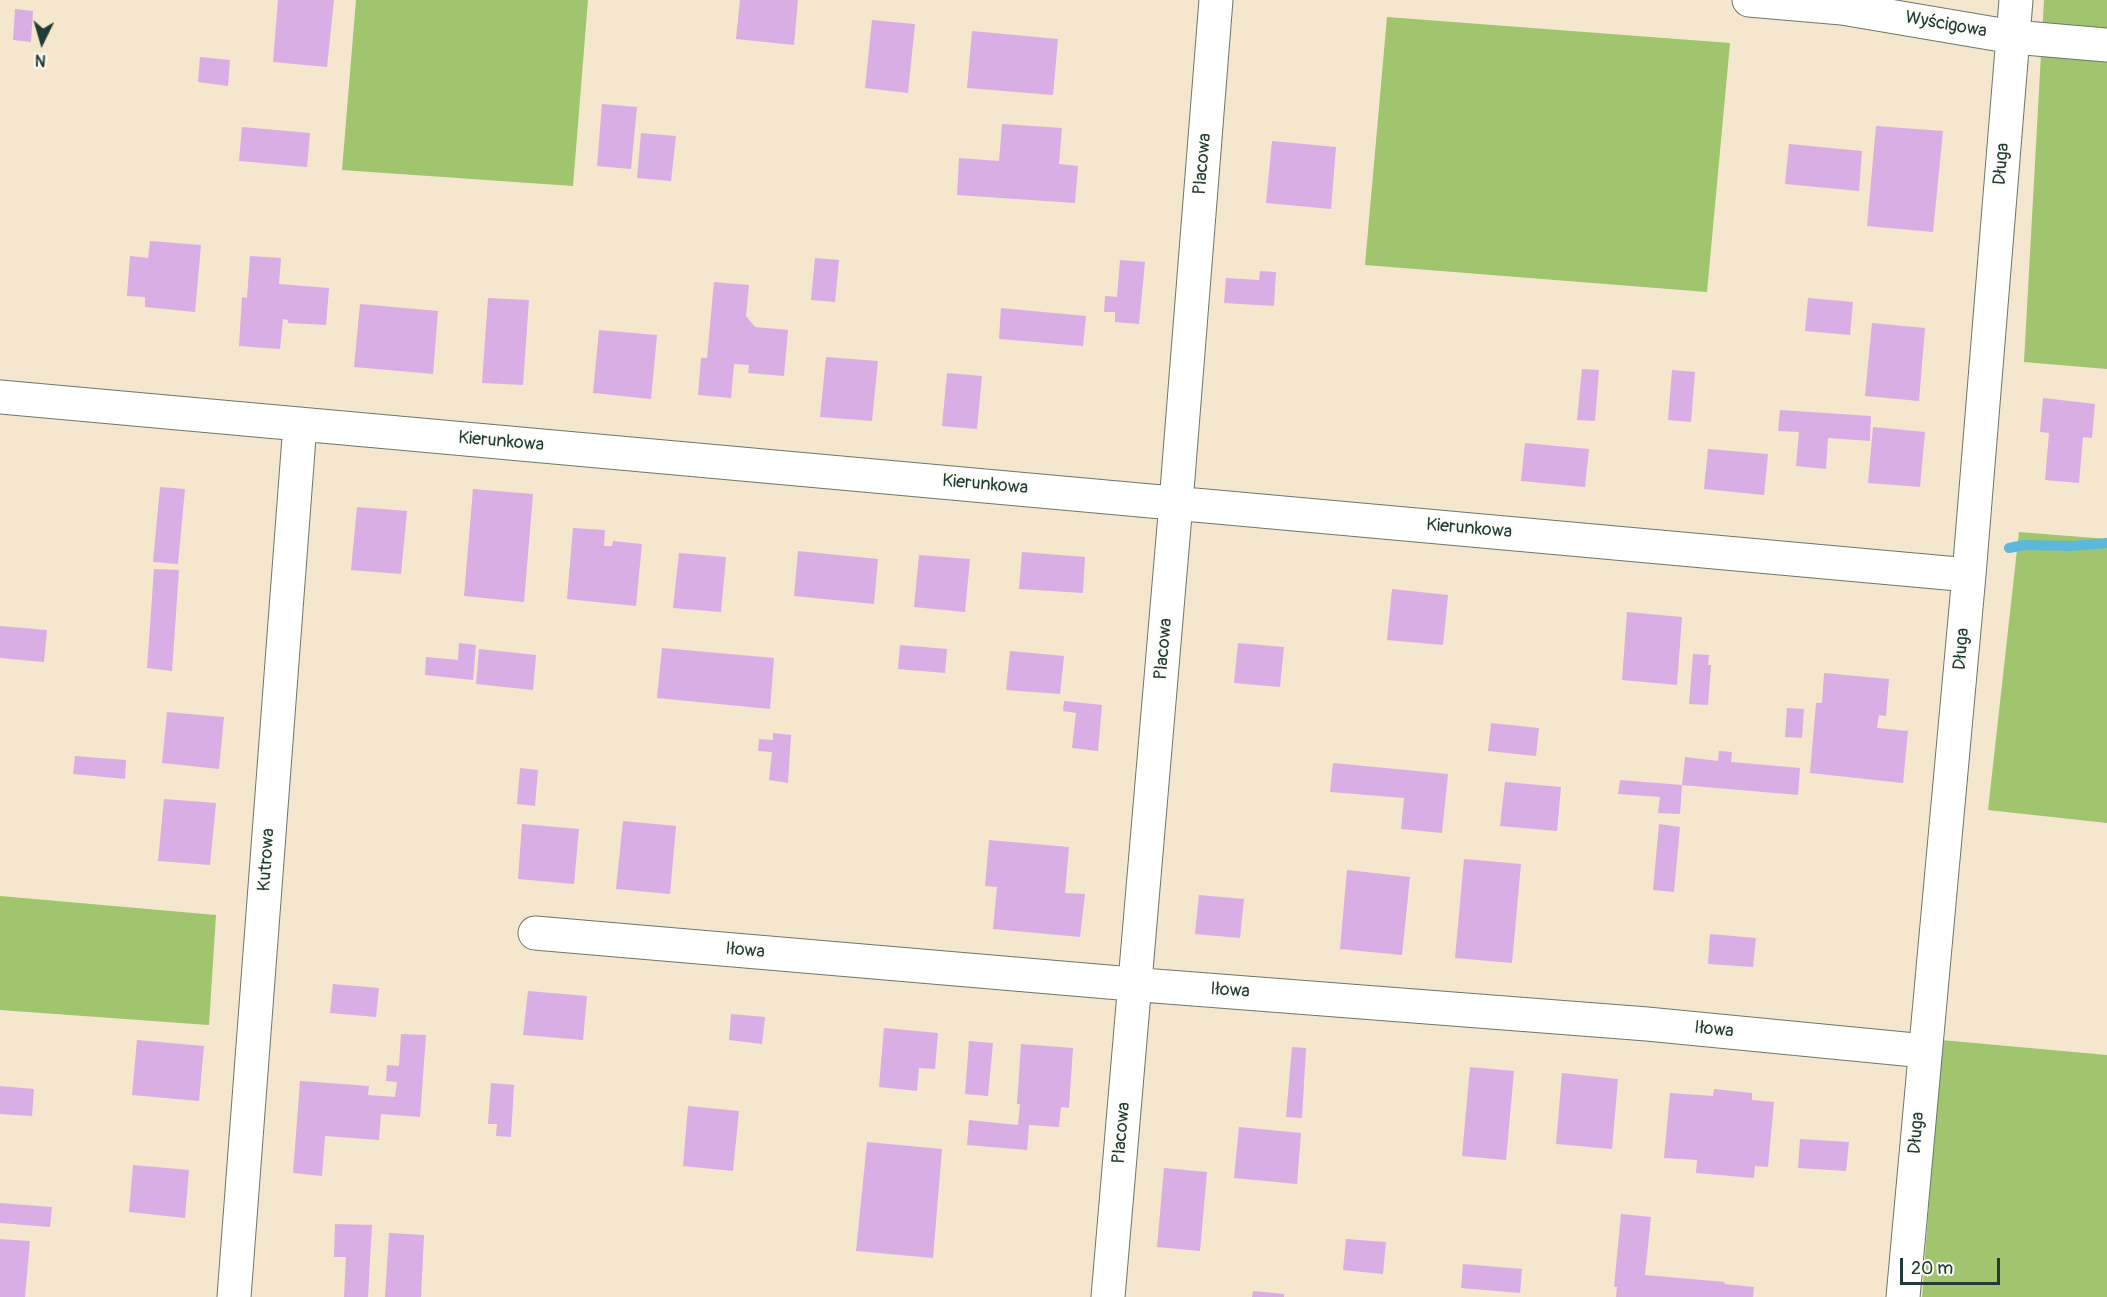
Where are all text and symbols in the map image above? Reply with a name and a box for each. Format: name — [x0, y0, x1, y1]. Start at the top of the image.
street label: Wyścigowa — [1903, 7, 1989, 43]
north arrow — [12, 12, 72, 72]
text: N — [34, 49, 47, 70]
street label: Placowa — [1190, 132, 1216, 196]
street label: Długa — [1989, 142, 2015, 186]
street label: Kierunkowa — [457, 427, 545, 457]
street label: Kierunkowa — [941, 470, 1029, 500]
street label: Kierunkowa — [1425, 514, 1513, 544]
street label: Placowa — [1151, 617, 1177, 681]
street label: Długa — [1949, 627, 1975, 671]
street label: Kutrowa — [254, 828, 280, 892]
street label: Iłowa — [724, 939, 766, 963]
street label: Iłowa — [1210, 979, 1250, 1003]
street label: Iłowa — [1693, 1017, 1735, 1043]
street label: Placowa — [1109, 1101, 1135, 1165]
street label: Długa — [1904, 1111, 1930, 1155]
scale bar — [1903, 1246, 2004, 1284]
text: 20 m — [1911, 1257, 1953, 1280]

